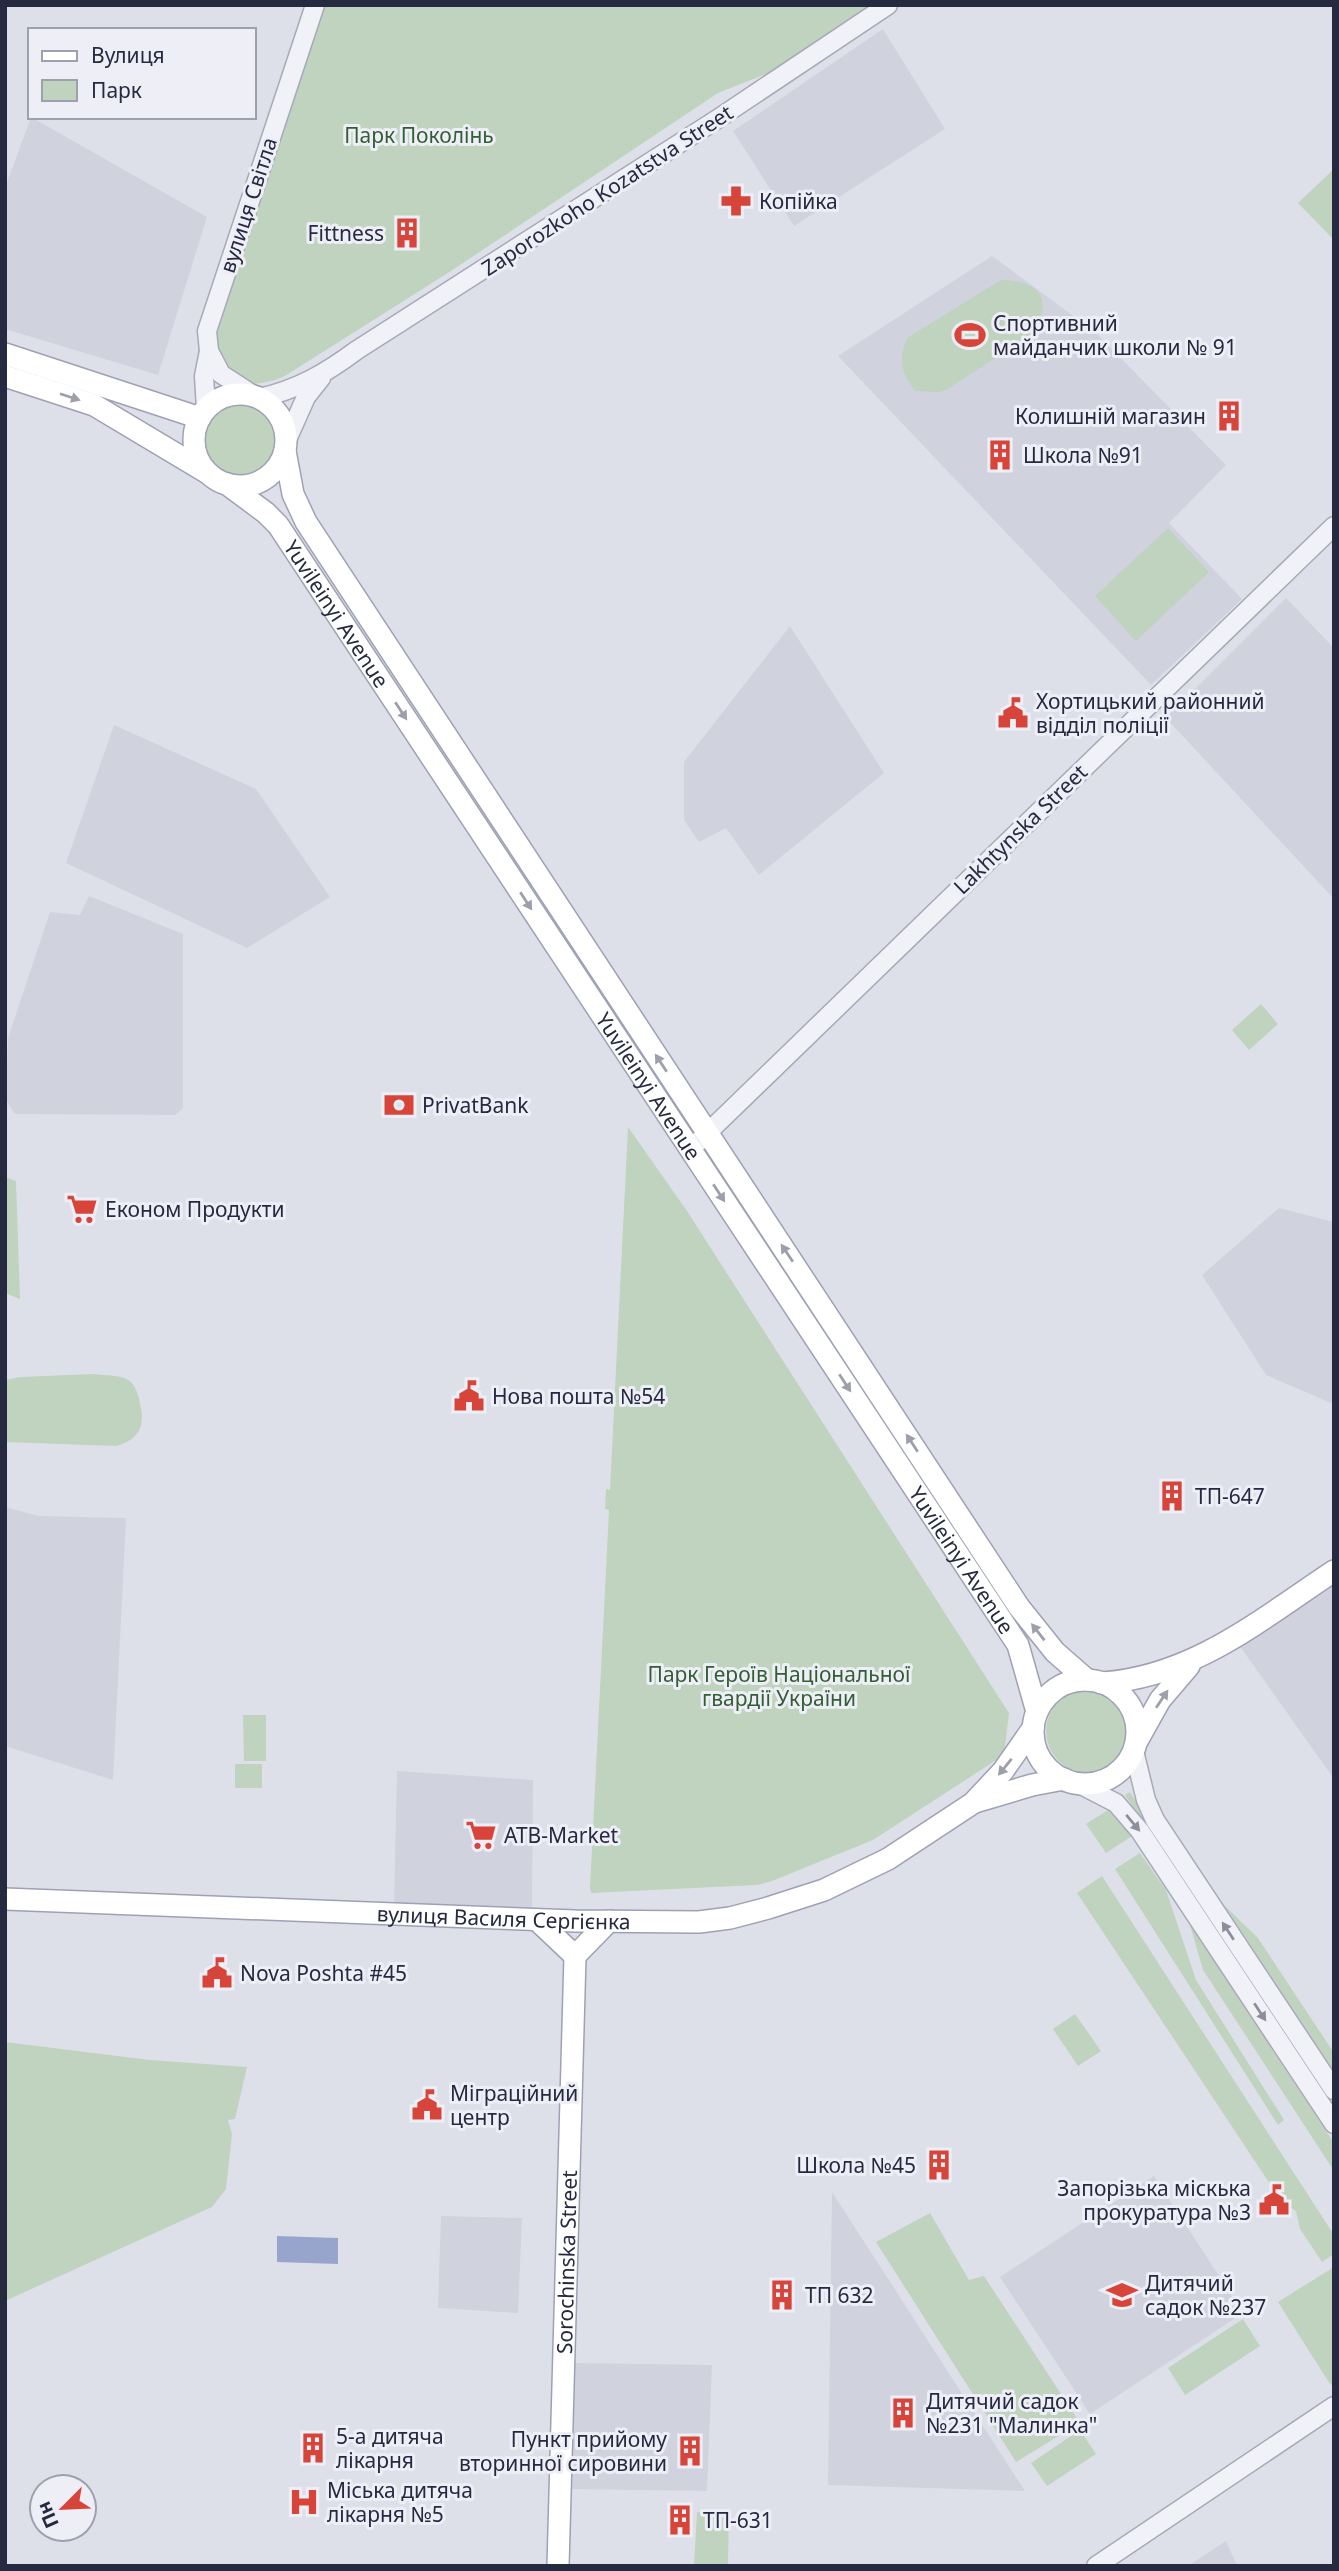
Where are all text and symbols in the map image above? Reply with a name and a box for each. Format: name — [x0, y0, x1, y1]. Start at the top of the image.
legend — [28, 28, 256, 119]
text: Вулиця — [91, 41, 165, 69]
text: Парк — [91, 76, 142, 104]
street label: Zaporozkoho Kozatstva Street — [476, 98, 738, 282]
park label: Парк Поколінь — [344, 121, 494, 149]
street label: вулиця Світла — [213, 134, 283, 276]
pharmacy icon: Копійка — [719, 184, 753, 218]
place label: Копійка — [759, 187, 838, 215]
building icon: Fittness — [390, 216, 424, 250]
place label: Fittness — [308, 219, 384, 247]
place label: Спортивний майданчик школи № 91 — [993, 309, 1237, 361]
sports icon: Спортивний майданчик школи № 91 — [953, 318, 987, 352]
one-way arrow — [60, 392, 81, 403]
building icon: Колишній магазин — [1212, 399, 1246, 433]
place label: Колишній магазин — [1015, 402, 1206, 430]
building icon: Школа №91 — [983, 438, 1017, 472]
place label: Школа №91 — [1023, 441, 1143, 469]
street label: Yuvileinyi Avenue — [278, 535, 396, 693]
place label: Хортицький районний відділ поліції — [1036, 687, 1265, 739]
public building icon: Хортицький районний відділ поліції — [996, 696, 1030, 730]
one-way arrow — [394, 701, 407, 721]
street label: Lakhtynska Street — [947, 758, 1093, 900]
one-way arrow — [519, 892, 533, 910]
street label: Yuvileinyi Avenue — [590, 1007, 708, 1165]
one-way arrow — [654, 1054, 668, 1072]
bank icon: PrivatBank — [382, 1088, 416, 1122]
place label: PrivatBank — [422, 1091, 529, 1119]
one-way arrow — [712, 1184, 726, 1202]
supermarket icon: Економ Продукти — [65, 1192, 99, 1226]
place label: Економ Продукти — [105, 1195, 285, 1223]
one-way arrow — [780, 1244, 794, 1262]
one-way arrow — [838, 1373, 851, 1392]
public building icon: Нова пошта №54 — [452, 1379, 486, 1413]
place label: Нова пошта №54 — [492, 1382, 665, 1410]
one-way arrow — [905, 1433, 918, 1453]
building icon: ТП-647 — [1155, 1479, 1189, 1513]
street label: Yuvileinyi Avenue — [903, 1481, 1021, 1639]
place label: ТП-647 — [1195, 1482, 1265, 1510]
one-way arrow — [1031, 1623, 1046, 1641]
park label: Парк Героїв Національної гвардії України — [648, 1660, 910, 1712]
one-way arrow — [1155, 1690, 1169, 1708]
one-way arrow — [998, 1758, 1013, 1775]
one-way arrow — [1125, 1814, 1141, 1832]
supermarket icon: ATB-Market — [464, 1818, 498, 1852]
place label: ATB-Market — [504, 1821, 619, 1849]
street label: вулиця Василя Сергієнка — [376, 1899, 631, 1935]
one-way arrow — [1222, 1921, 1235, 1941]
public building icon: Nova Poshta #45 — [200, 1956, 234, 1990]
place label: Nova Poshta #45 — [240, 1959, 407, 1987]
one-way arrow — [1253, 2003, 1267, 2021]
place label: Міграційний центр — [450, 2079, 578, 2131]
public building icon: Міграційний центр — [410, 2088, 444, 2122]
building icon: Школа №45 — [922, 2148, 956, 2182]
place label: Школа №45 — [796, 2151, 916, 2179]
street label: Sorochinska Street — [550, 2169, 583, 2354]
place label: Запорізька міскька прокуратура №3 — [1057, 2174, 1251, 2226]
public building icon: Запорізька міскька прокуратура №3 — [1257, 2183, 1291, 2217]
place label: Дитячий садок №237 — [1145, 2269, 1266, 2321]
building icon: ТП 632 — [765, 2278, 799, 2312]
school or university icon: Дитячий садок №237 — [1105, 2278, 1139, 2312]
place label: ТП 632 — [805, 2281, 874, 2309]
place label: Дитячий садок №231 "Малинка" — [926, 2387, 1097, 2439]
building icon: Дитячий садок №231 "Малинка" — [886, 2396, 920, 2430]
place label: 5-а дитяча лікарня — [336, 2422, 444, 2474]
place label: Пункт прийому вторинної сировини — [459, 2425, 667, 2477]
building icon: 5-а дитяча лікарня — [296, 2431, 330, 2465]
building icon: Пункт прийому вторинної сировини — [673, 2434, 707, 2468]
north arrow — [28, 2473, 98, 2543]
place label: Міська дитяча лікарня №5 — [327, 2476, 473, 2528]
hospital icon: Міська дитяча лікарня №5 — [287, 2485, 321, 2519]
text: Пн — [30, 2497, 65, 2533]
building icon: ТП-631 — [663, 2503, 697, 2537]
place label: ТП-631 — [703, 2506, 773, 2534]

